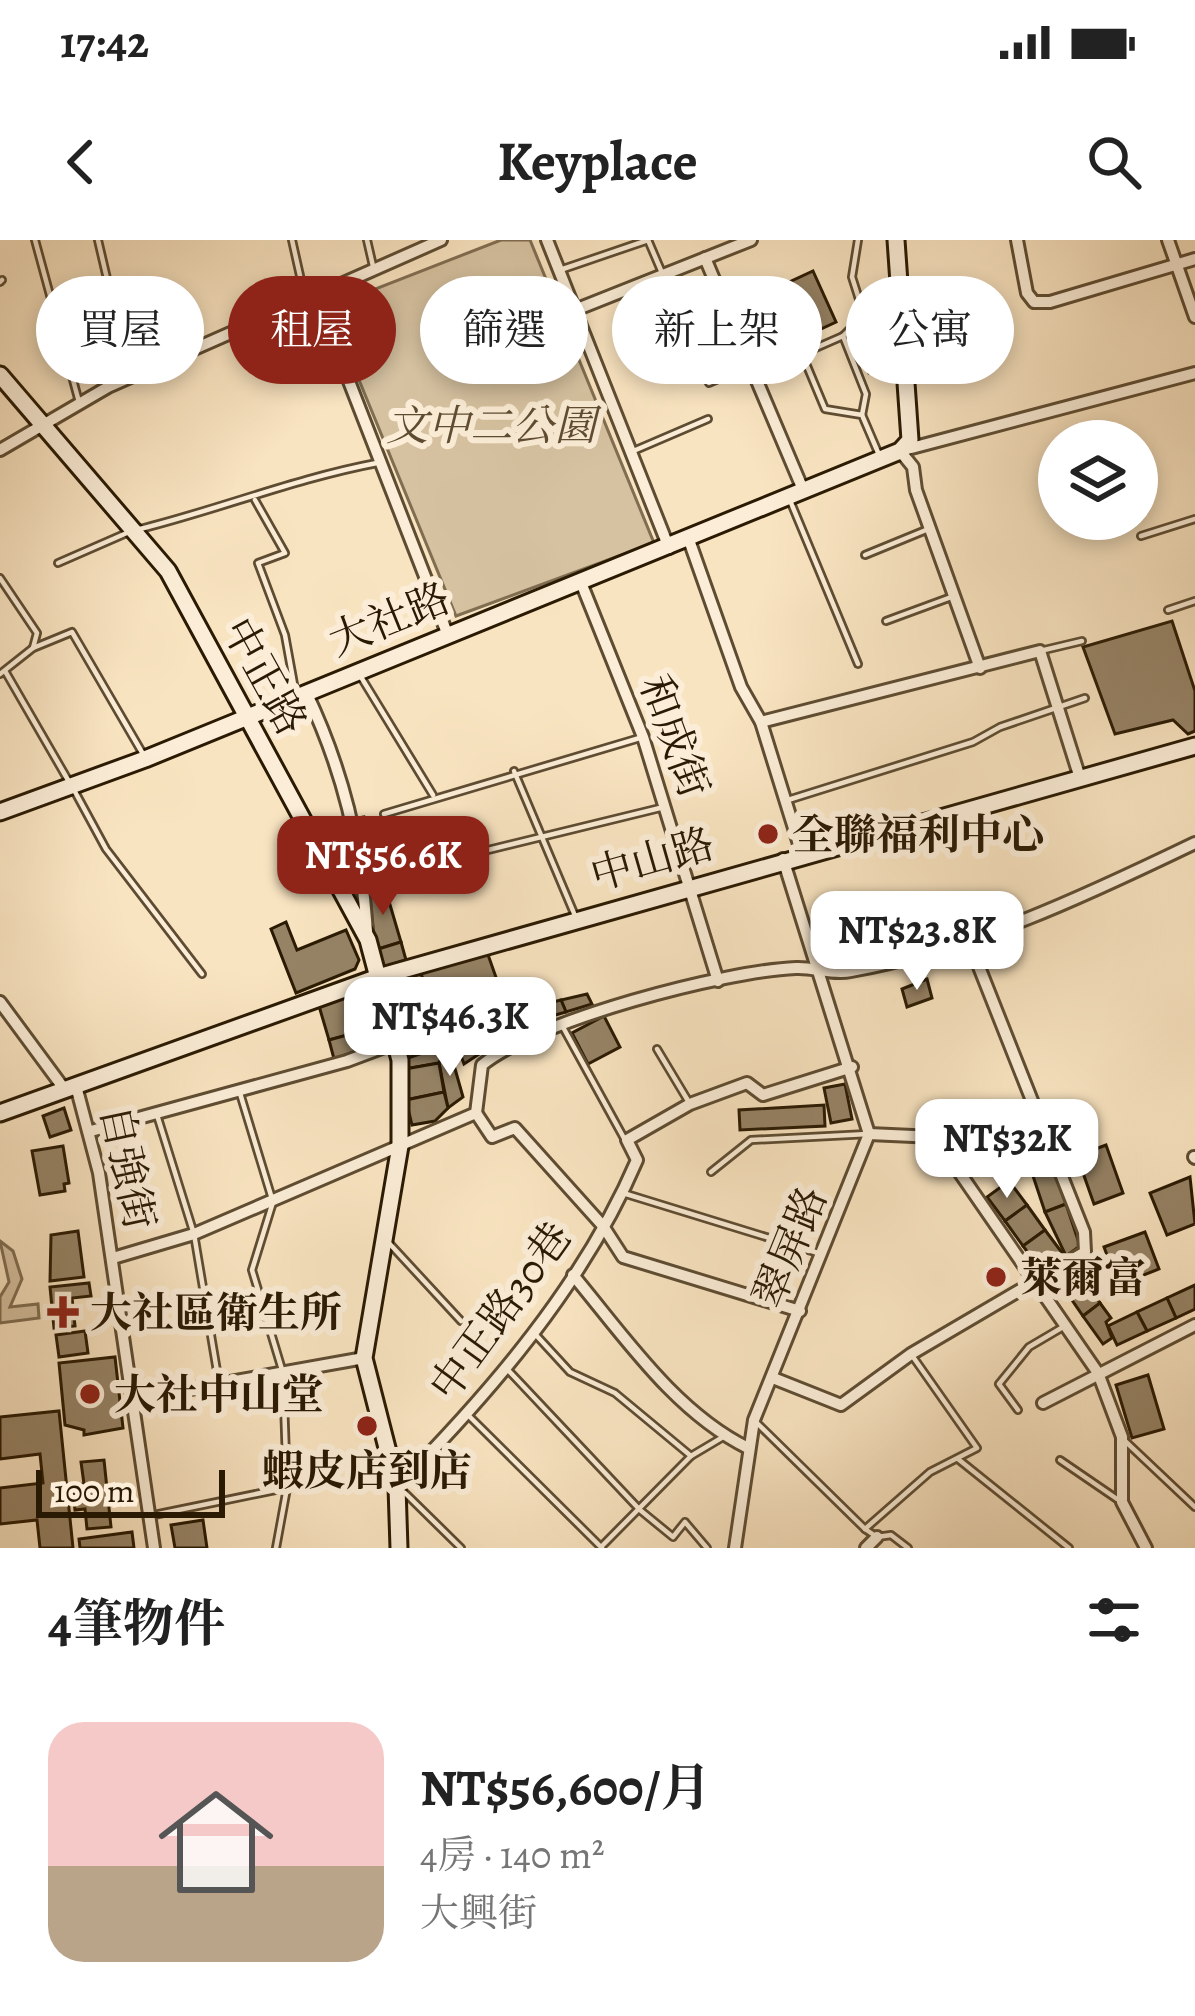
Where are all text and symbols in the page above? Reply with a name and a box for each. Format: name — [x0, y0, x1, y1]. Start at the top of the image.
text: 17:42 — [60, 11, 149, 73]
text: Keyplace — [497, 125, 698, 199]
icon: back — [48, 129, 114, 195]
icon: search — [1081, 129, 1147, 195]
chip: 買屋 — [36, 276, 204, 384]
chip: 租屋 — [228, 276, 396, 384]
chip: 篩選 — [420, 276, 588, 384]
chip: 新上架 — [612, 276, 822, 384]
chip: 公寓 — [846, 276, 1014, 384]
park label: 文中二公園 — [386, 397, 602, 454]
map controls — [1038, 420, 1158, 540]
button: layers — [1038, 420, 1158, 540]
street label: 大社路 — [320, 569, 458, 669]
street label: 中正路 — [210, 607, 320, 745]
street label: 和成街 — [627, 667, 723, 805]
place label: 全聯福利中心 — [792, 806, 1044, 863]
street label: 中山路 — [584, 814, 720, 904]
pin: NT$56.6K — [259, 816, 507, 918]
marker: 全聯福利中心 — [755, 821, 781, 847]
text: NT$56.6K — [304, 828, 462, 881]
pin: NT$23.8K — [793, 891, 1041, 993]
text: NT$23.8K — [838, 903, 996, 956]
pin: NT$46.3K — [326, 977, 574, 1079]
text: NT$46.3K — [371, 989, 529, 1042]
street label: 自強街 — [87, 1099, 169, 1235]
pin: NT$32K — [909, 1099, 1105, 1201]
text: NT$32K — [942, 1111, 1072, 1164]
street label: 翠屏路 — [740, 1178, 840, 1316]
street label: 中正路30巷 — [416, 1210, 584, 1412]
place label: 萊爾富 — [1020, 1249, 1146, 1306]
marker: 萊爾富 — [983, 1264, 1009, 1290]
place label: 大社區衛生所 — [90, 1284, 342, 1341]
marker: 大社區衛生所 — [47, 1296, 79, 1328]
place label: 大社中山堂 — [114, 1366, 324, 1423]
marker: 大社中山堂 — [77, 1381, 103, 1407]
marker: 蝦皮店到店 — [354, 1413, 380, 1439]
place label: 蝦皮店到店 — [262, 1442, 472, 1499]
scale bar — [36, 1464, 225, 1517]
text: 100 m — [54, 1468, 134, 1513]
icon: filters — [1081, 1587, 1147, 1653]
text: 4筆物件 — [48, 1589, 225, 1659]
text: NT$56,600/月 — [420, 1753, 711, 1823]
icon: home — [144, 1770, 288, 1914]
text: 4房 · 140 m² — [420, 1828, 605, 1881]
text: 大興街 — [420, 1886, 537, 1939]

